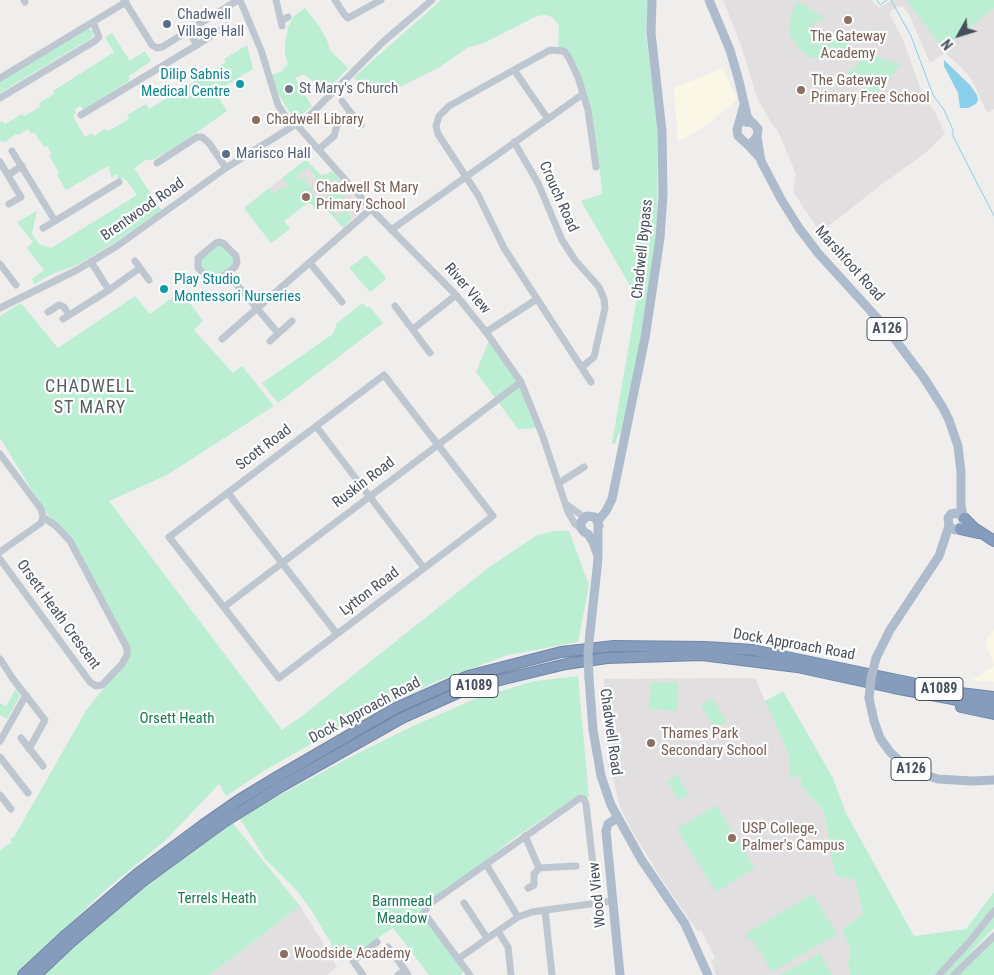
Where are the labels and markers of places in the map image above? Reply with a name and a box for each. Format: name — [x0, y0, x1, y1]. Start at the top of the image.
place label: Chadwell Village Hall — [177, 6, 244, 41]
marker: The Gateway Academy — [842, 14, 854, 26]
marker: Chadwell Village Hall — [161, 18, 173, 30]
place label: The Gateway Academy — [810, 28, 886, 63]
place label: Dilip Sabnis Medical Centre — [141, 66, 230, 101]
place label: The Gateway Primary Free School — [811, 72, 930, 107]
marker: Dilip Sabnis Medical Centre — [234, 78, 246, 90]
place label: St Mary's Church — [299, 80, 398, 98]
marker: St Mary's Church — [283, 83, 295, 95]
marker: The Gateway Primary Free School — [795, 84, 807, 96]
place label: Chadwell Library — [266, 111, 364, 129]
marker: Chadwell Library — [250, 114, 262, 126]
place label: Marisco Hall — [236, 145, 311, 163]
marker: Marisco Hall — [220, 148, 232, 160]
place label: Chadwell St Mary Primary School — [316, 179, 419, 214]
marker: Chadwell St Mary Primary School — [300, 191, 312, 203]
place label: Play Studio Montessori Nurseries — [174, 271, 301, 306]
marker: Play Studio Montessori Nurseries — [158, 283, 170, 295]
place label: Thames Park Secondary School — [661, 725, 767, 760]
marker: Thames Park Secondary School — [645, 737, 657, 749]
place label: USP College, Palmer's Campus — [742, 820, 845, 855]
marker: USP College, Palmer's Campus — [726, 832, 738, 844]
place label: Woodside Academy — [294, 945, 411, 963]
marker: Woodside Academy — [278, 948, 290, 960]

